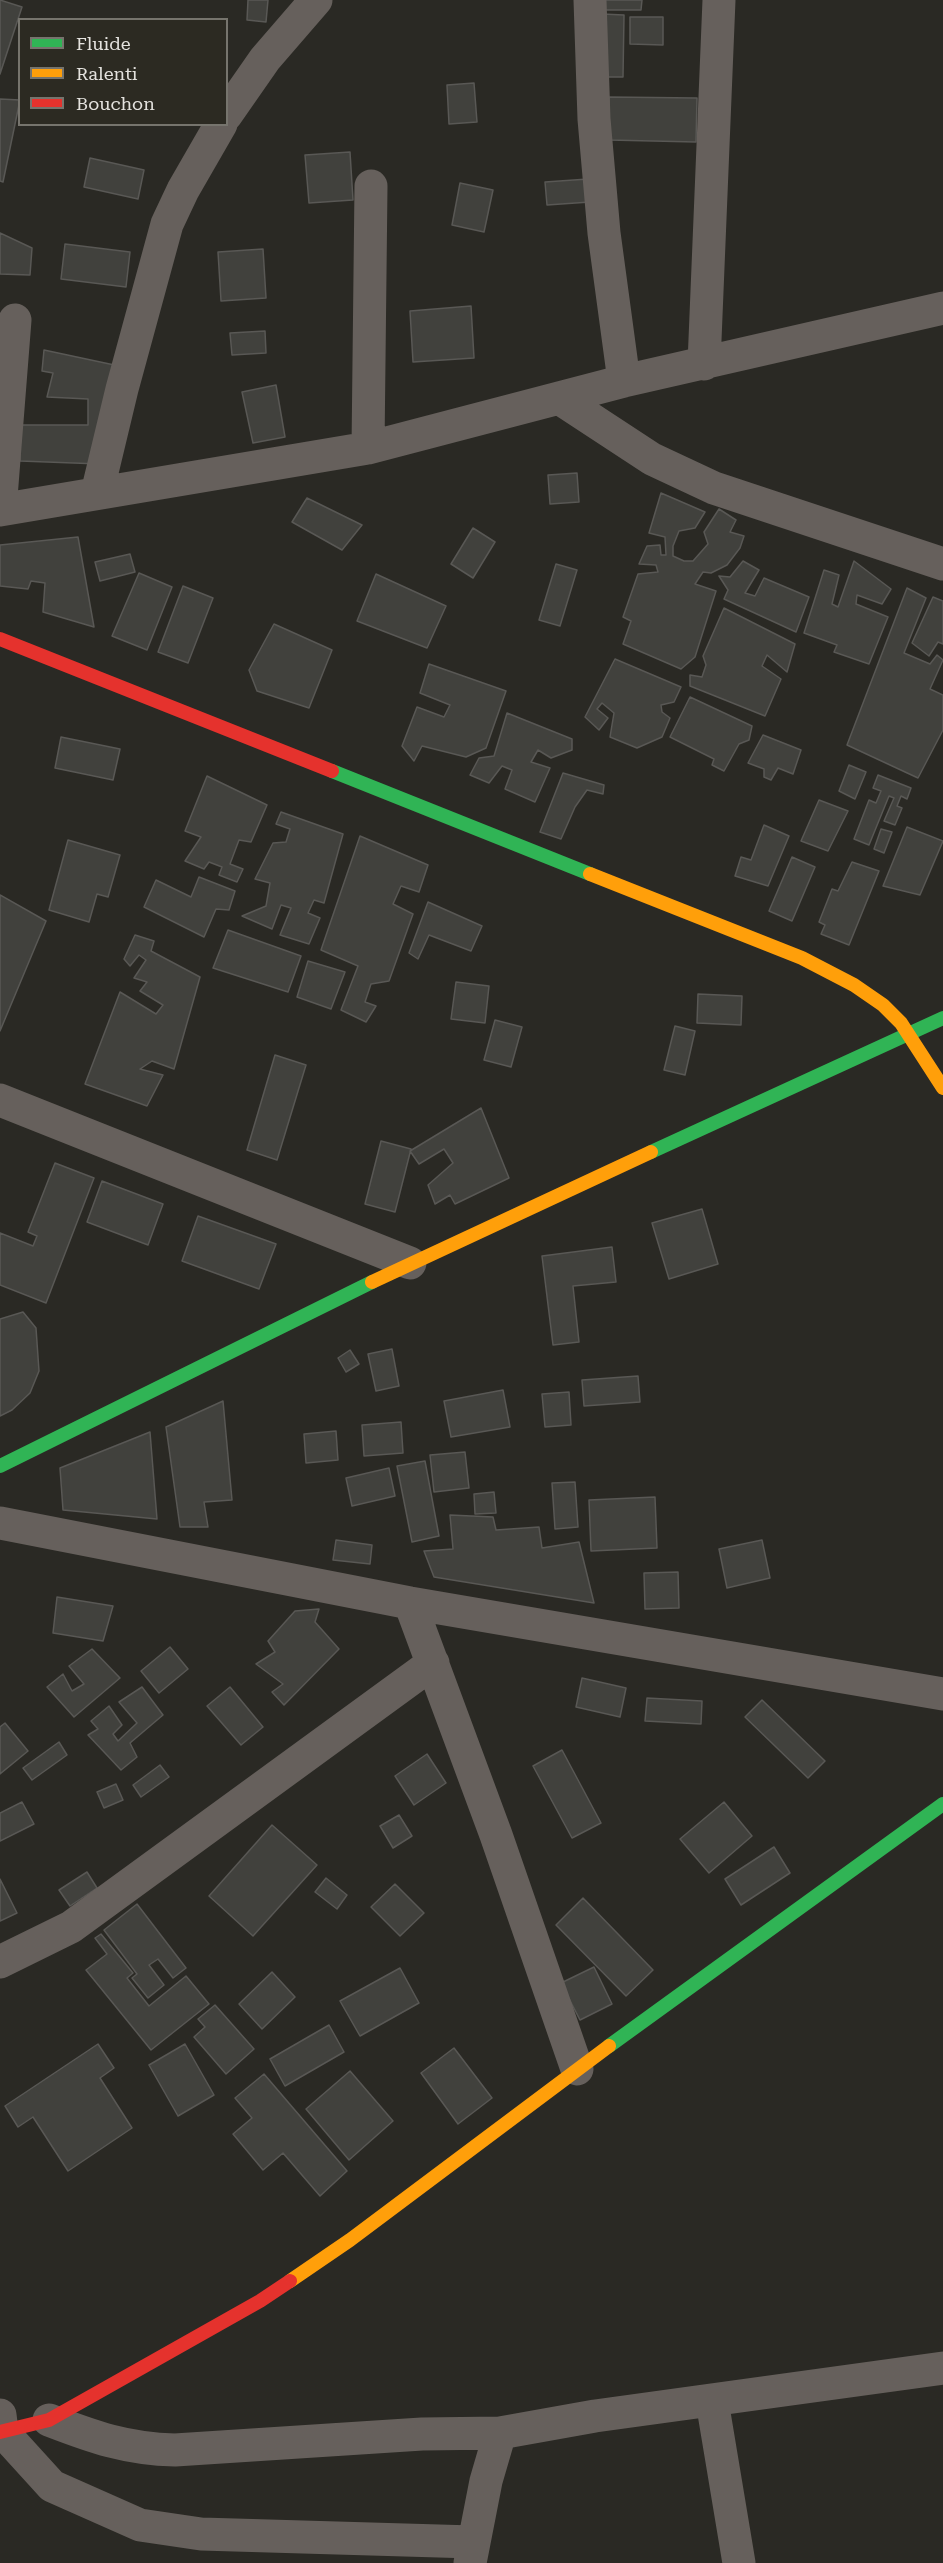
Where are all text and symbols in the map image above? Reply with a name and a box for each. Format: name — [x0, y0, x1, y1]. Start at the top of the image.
legend — [18, 18, 228, 126]
text: Fluide — [76, 33, 131, 54]
text: Ralenti — [76, 63, 138, 84]
text: Bouchon — [76, 93, 155, 114]

